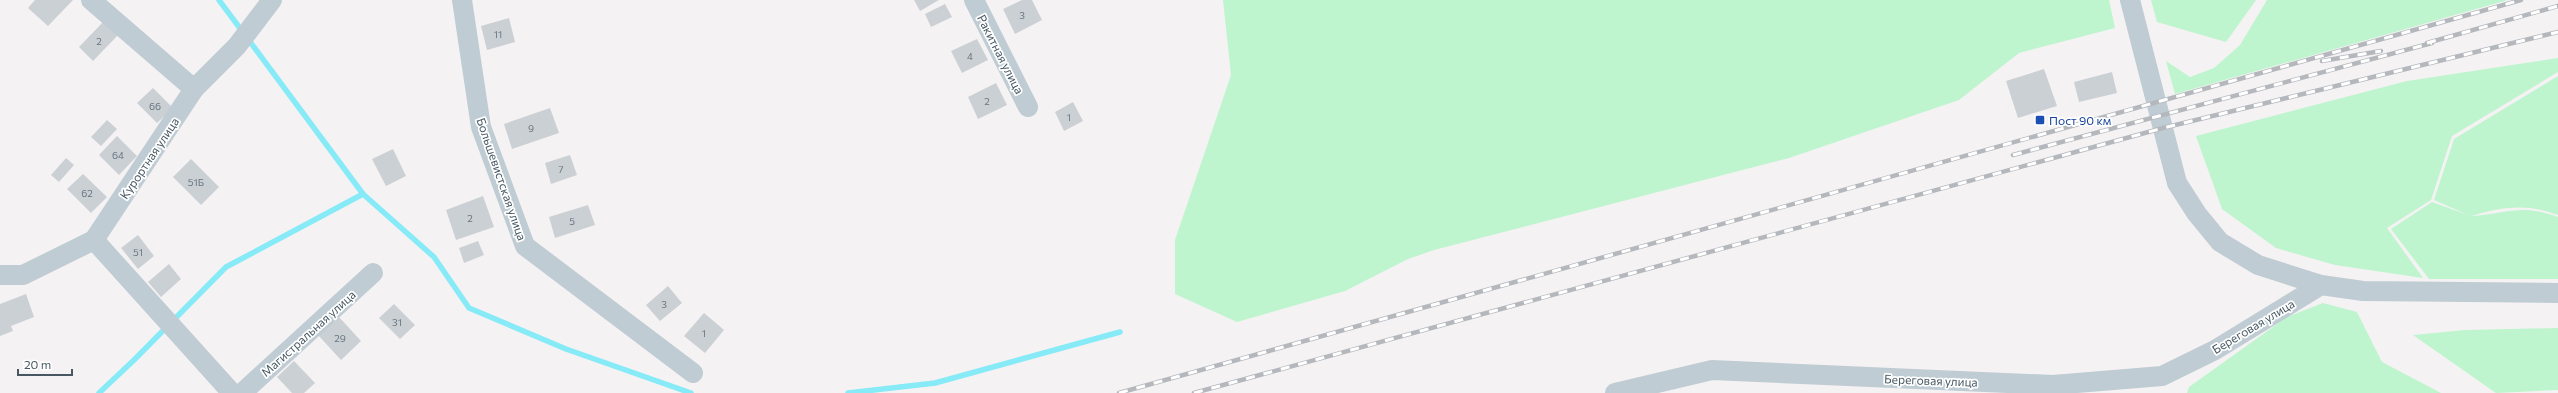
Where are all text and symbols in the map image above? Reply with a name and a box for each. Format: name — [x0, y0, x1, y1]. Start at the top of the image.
house number: 3 — [1019, 9, 1025, 21]
street label: Ракитная улица — [975, 12, 1027, 96]
house number: 11 — [494, 28, 502, 40]
house number: 2 — [96, 35, 102, 47]
house number: 4 — [967, 50, 973, 62]
house number: 2 — [984, 95, 990, 107]
house number: 66 — [149, 100, 161, 112]
house number: 1 — [1067, 111, 1071, 123]
place label: Пост 90 км — [2049, 113, 2111, 127]
marker: Пост 90 км — [2034, 114, 2046, 126]
street label: Курортная улица — [117, 115, 181, 201]
street label: Большевистская улица — [474, 116, 530, 242]
house number: 9 — [528, 122, 534, 134]
house number: 64 — [112, 149, 124, 161]
house number: 7 — [558, 163, 564, 175]
house number: 51Б — [188, 176, 204, 188]
house number: 62 — [81, 187, 93, 199]
house number: 2 — [467, 212, 473, 224]
house number: 5 — [569, 215, 575, 227]
house number: 51 — [133, 246, 143, 258]
street label: Магистральная улица — [258, 287, 358, 379]
street label: Береговая улица — [2209, 296, 2297, 356]
house number: 3 — [661, 298, 667, 310]
house number: 31 — [392, 316, 402, 328]
house number: 1 — [702, 327, 706, 339]
house number: 29 — [334, 332, 346, 344]
scale bar — [18, 351, 72, 377]
text: 20 m — [24, 357, 51, 371]
street label: Береговая улица — [1884, 371, 1978, 389]

